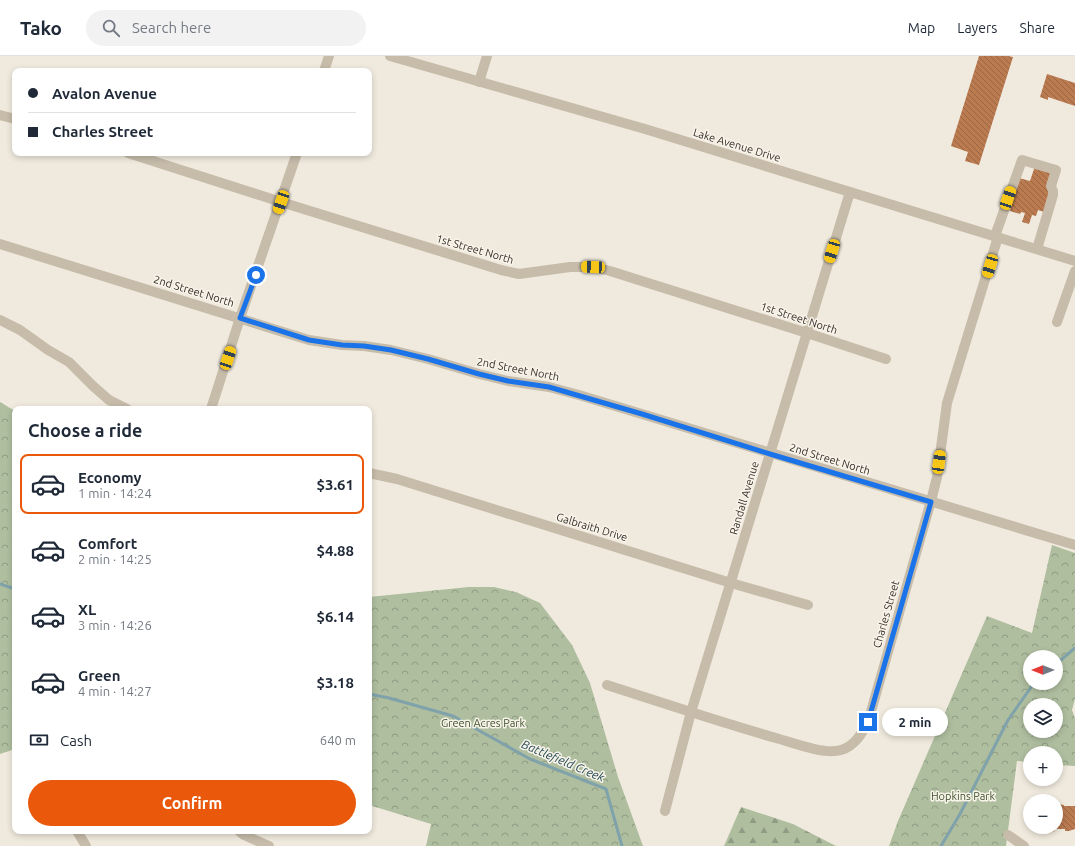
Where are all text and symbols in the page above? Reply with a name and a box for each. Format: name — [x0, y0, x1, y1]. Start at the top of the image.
search box — [86, 10, 366, 46]
text: Tako — [20, 17, 62, 39]
icon: search — [100, 17, 122, 39]
text: Search here — [132, 19, 211, 36]
text: Map — [908, 20, 935, 36]
text: Layers — [957, 20, 997, 36]
text: Share — [1019, 20, 1055, 36]
text: Avalon Avenue — [52, 85, 157, 102]
text: Charles Street — [52, 123, 153, 140]
street label: Lake Avenue Drive — [692, 126, 782, 164]
car — [998, 185, 1018, 211]
car — [271, 189, 291, 215]
street label: 1st Street North — [435, 232, 515, 266]
car — [823, 238, 841, 264]
car — [981, 253, 999, 279]
car — [581, 261, 605, 273]
route start — [247, 266, 265, 284]
street label: 2nd Street North — [152, 273, 236, 309]
street label: 1st Street North — [759, 300, 839, 336]
car — [219, 345, 237, 371]
street label: 2nd Street North — [476, 355, 560, 383]
text: Choose a ride — [28, 420, 142, 440]
street label: 2nd Street North — [788, 441, 872, 477]
car — [931, 449, 947, 475]
street label: Randall Avenue — [727, 460, 761, 536]
icon: car — [30, 466, 66, 502]
text: Economy — [78, 469, 142, 486]
text: $3.61 — [316, 476, 354, 493]
text: 1 min · 14:24 — [78, 486, 152, 500]
street label: Galbraith Drive — [555, 510, 629, 544]
icon: car — [30, 532, 66, 568]
text: Comfort — [78, 535, 137, 552]
text: $4.88 — [316, 542, 354, 559]
text: 2 min · 14:25 — [78, 552, 152, 566]
street label: Charles Street — [871, 578, 902, 649]
icon: car — [30, 598, 66, 634]
text: XL — [78, 601, 96, 618]
text: $6.14 — [316, 608, 354, 625]
text: 3 min · 14:26 — [78, 618, 152, 632]
north arrow — [1023, 650, 1063, 690]
map controls — [1023, 650, 1063, 834]
icon: car — [30, 664, 66, 700]
text: Green — [78, 667, 120, 684]
text: $3.18 — [316, 674, 354, 691]
text: 4 min · 14:27 — [78, 684, 152, 698]
button: layers — [1023, 698, 1063, 738]
callout: 2 min — [882, 708, 948, 736]
route end — [859, 713, 877, 731]
text: 2 min — [899, 715, 931, 729]
park label: Green Acres Park — [441, 717, 525, 729]
icon: cash — [28, 729, 50, 751]
text: Cash — [60, 732, 92, 749]
text: 640 m — [320, 733, 356, 747]
water label: Battlefield Creek — [519, 737, 607, 785]
button: + — [1023, 746, 1063, 786]
button: Confirm — [28, 780, 356, 826]
park label: Hopkins Park — [931, 790, 996, 802]
button: − — [1023, 794, 1063, 834]

